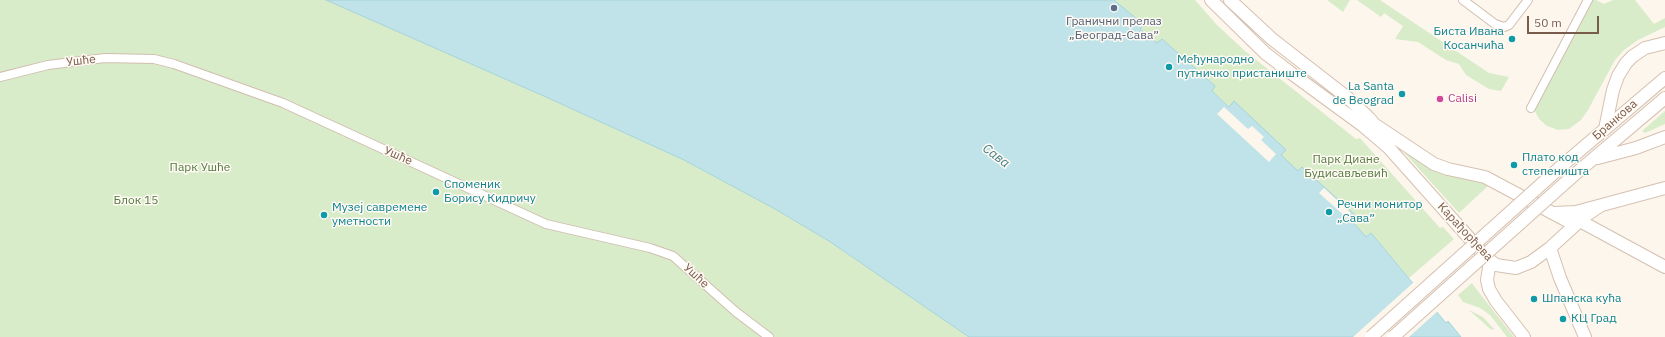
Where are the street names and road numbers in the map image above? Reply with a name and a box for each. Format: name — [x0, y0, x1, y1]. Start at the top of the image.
street label: Ушће — [65, 52, 97, 70]
street label: Бранкова — [1590, 97, 1640, 143]
street label: Ушће — [382, 143, 414, 169]
street label: Карађорђева — [1434, 200, 1496, 264]
street label: Ушће — [680, 261, 712, 291]

